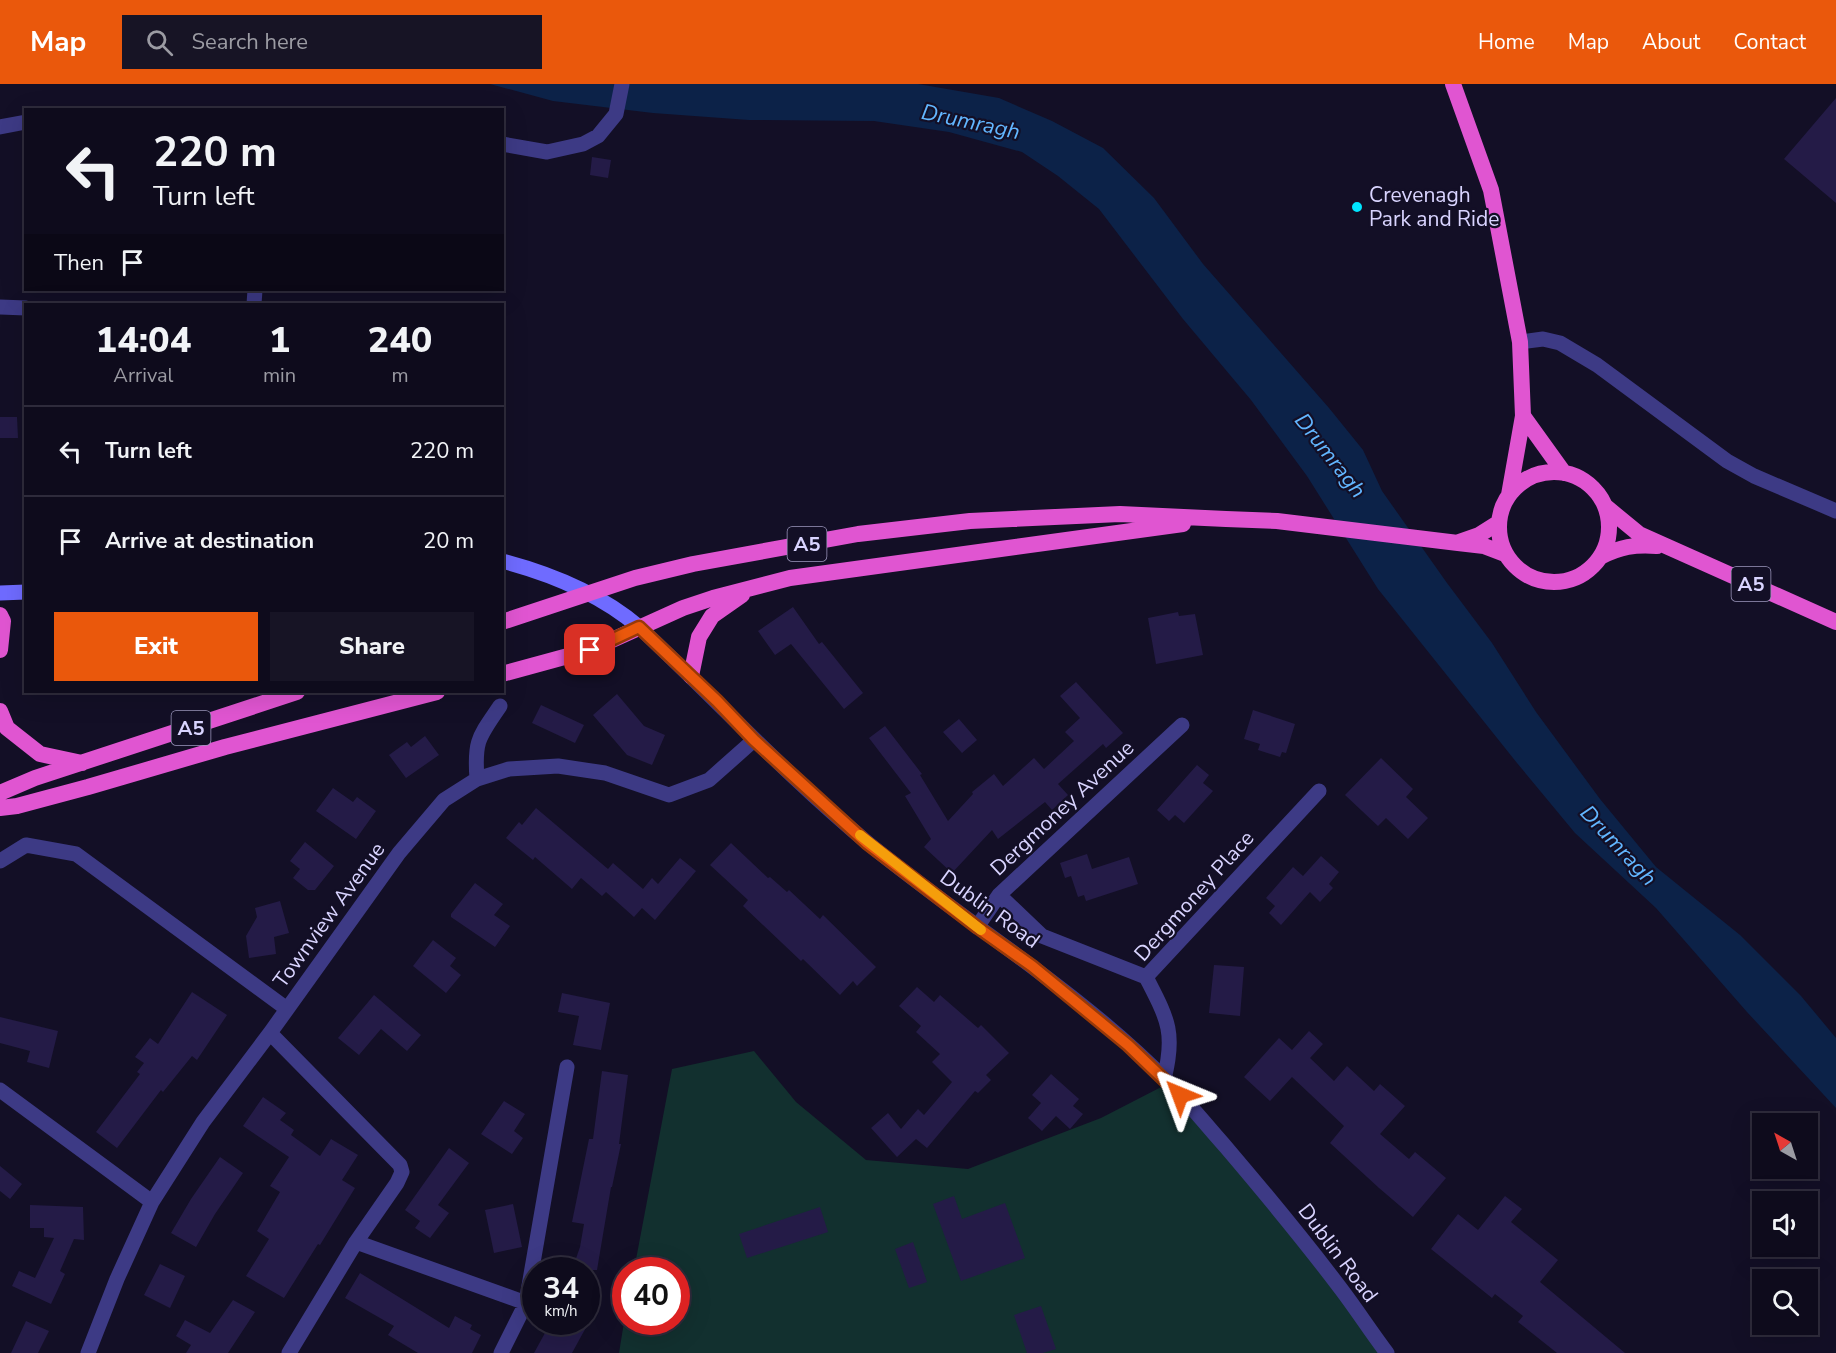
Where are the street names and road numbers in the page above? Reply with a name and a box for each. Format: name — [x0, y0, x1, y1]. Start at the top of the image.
road number: A5 — [788, 527, 826, 561]
road number: A5 — [1732, 567, 1770, 601]
road number: A5 — [172, 711, 210, 745]
street label: Dergmoney Avenue — [984, 734, 1140, 882]
street label: Dergmoney Place — [1128, 825, 1260, 967]
street label: Townview Avenue — [267, 837, 391, 993]
street label: Dublin Road — [934, 863, 1046, 955]
street label: Dublin Road — [1292, 1198, 1384, 1308]

